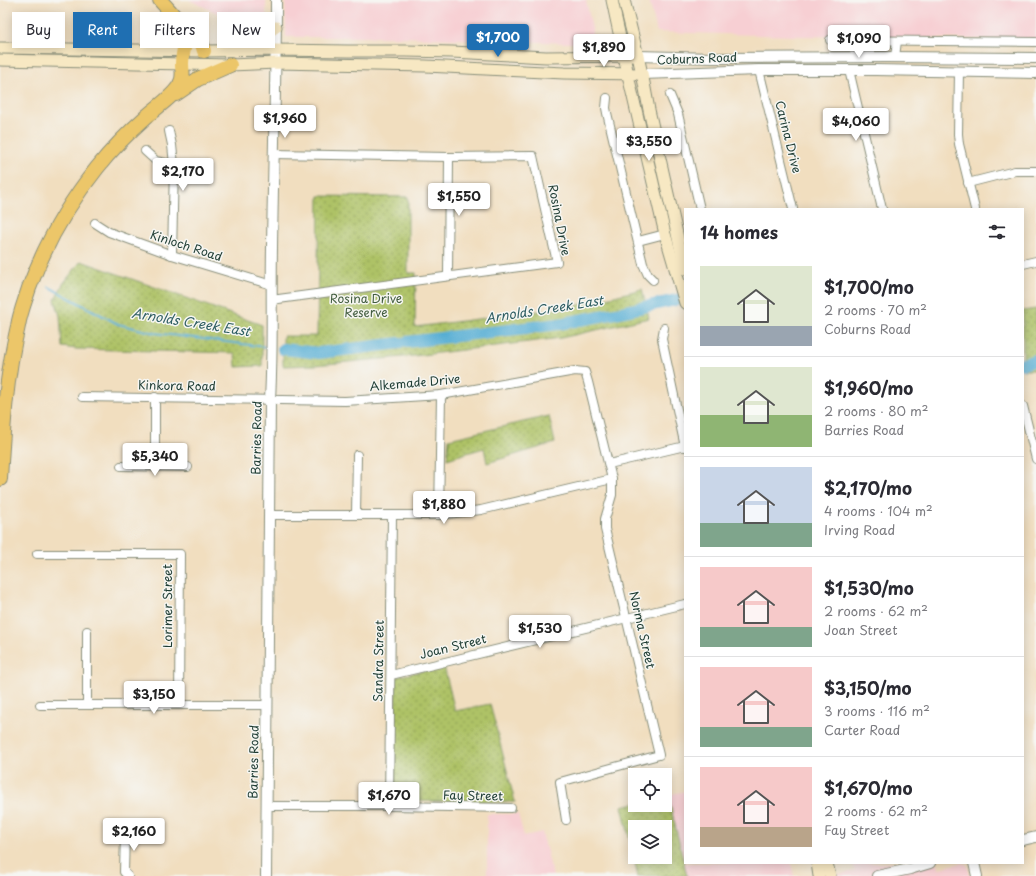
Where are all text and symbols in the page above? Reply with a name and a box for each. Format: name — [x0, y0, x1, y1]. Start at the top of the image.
chip: Buy — [12, 12, 65, 48]
chip: Rent — [73, 12, 132, 48]
chip: Filters — [140, 12, 209, 48]
chip: New — [217, 12, 275, 48]
pin: $1,700 — [465, 24, 531, 58]
pin: $1,090 — [826, 25, 892, 59]
text: $1,700 — [476, 27, 520, 46]
text: $1,090 — [837, 28, 881, 47]
pin: $1,890 — [571, 34, 637, 68]
text: $1,890 — [582, 37, 626, 56]
street label: Coburns Road — [656, 48, 737, 68]
street label: Carina Drive — [771, 99, 807, 175]
pin: $1,960 — [252, 105, 318, 139]
text: $1,960 — [263, 108, 307, 127]
pin: $4,060 — [823, 108, 889, 142]
text: $4,060 — [832, 111, 880, 130]
pin: $3,550 — [616, 128, 682, 162]
text: $3,550 — [626, 131, 672, 150]
pin: $2,170 — [150, 158, 216, 192]
text: $2,170 — [162, 161, 204, 180]
pin: $1,550 — [426, 183, 492, 217]
street label: Rosina Drive — [544, 183, 576, 257]
text: $1,550 — [437, 186, 481, 205]
text: 14 homes — [700, 219, 778, 245]
icon: filters — [986, 221, 1008, 243]
street label: Kinloch Road — [148, 225, 225, 265]
text: $1,700/mo — [824, 274, 914, 300]
icon: home — [732, 282, 780, 330]
park label: Rosina Drive Reserve — [330, 289, 402, 321]
water label: Arnolds Creek East — [484, 290, 606, 327]
text: 2 rooms · 70 m² — [824, 300, 927, 319]
water label: Arnolds Creek East — [131, 303, 253, 341]
text: Coburns Road — [824, 319, 911, 338]
street label: Alkemade Drive — [369, 369, 461, 395]
street label: Kinkora Road — [138, 375, 216, 395]
text: $1,960/mo — [824, 375, 913, 401]
icon: home — [732, 383, 780, 431]
street label: Barries Road — [246, 401, 266, 475]
text: 2 rooms · 80 m² — [824, 401, 929, 420]
text: Barries Road — [824, 420, 904, 439]
pin: $5,340 — [122, 443, 188, 477]
text: $5,340 — [131, 446, 179, 465]
text: $2,170/mo — [824, 475, 912, 501]
icon: home — [732, 483, 780, 531]
pin: $1,880 — [411, 491, 477, 525]
text: $1,880 — [422, 494, 466, 513]
text: 4 rooms · 104 m² — [824, 501, 933, 520]
text: Irving Road — [824, 520, 895, 539]
street label: Lorimer Street — [158, 564, 176, 648]
text: $1,530/mo — [824, 575, 914, 601]
icon: home — [732, 583, 780, 631]
street label: Norma Street — [625, 589, 661, 670]
text: 2 rooms · 62 m² — [824, 601, 928, 620]
pin: $1,530 — [507, 615, 573, 649]
text: $1,530 — [518, 618, 562, 637]
street label: Sandra Street — [368, 620, 388, 702]
text: Joan Street — [824, 620, 897, 639]
street label: Joan Street — [418, 629, 488, 663]
text: $3,150/mo — [824, 675, 912, 701]
pin: $3,150 — [121, 681, 187, 715]
icon: home — [732, 683, 780, 731]
text: $3,150 — [133, 684, 175, 703]
text: 3 rooms · 116 m² — [824, 701, 930, 720]
text: Carter Road — [824, 720, 900, 739]
street label: Barries Road — [243, 725, 263, 799]
map controls — [628, 768, 672, 864]
button: locate — [628, 768, 672, 812]
text: $1,670/mo — [824, 775, 912, 801]
pin: $1,670 — [356, 782, 422, 816]
icon: home — [732, 783, 780, 831]
text: $1,670 — [367, 785, 411, 804]
street label: Fay Street — [443, 785, 503, 805]
text: 2 rooms · 62 m² — [824, 801, 928, 820]
pin: $2,160 — [101, 818, 167, 852]
button: layers — [628, 820, 672, 864]
text: Fay Street — [824, 820, 889, 839]
text: $2,160 — [112, 821, 156, 840]

